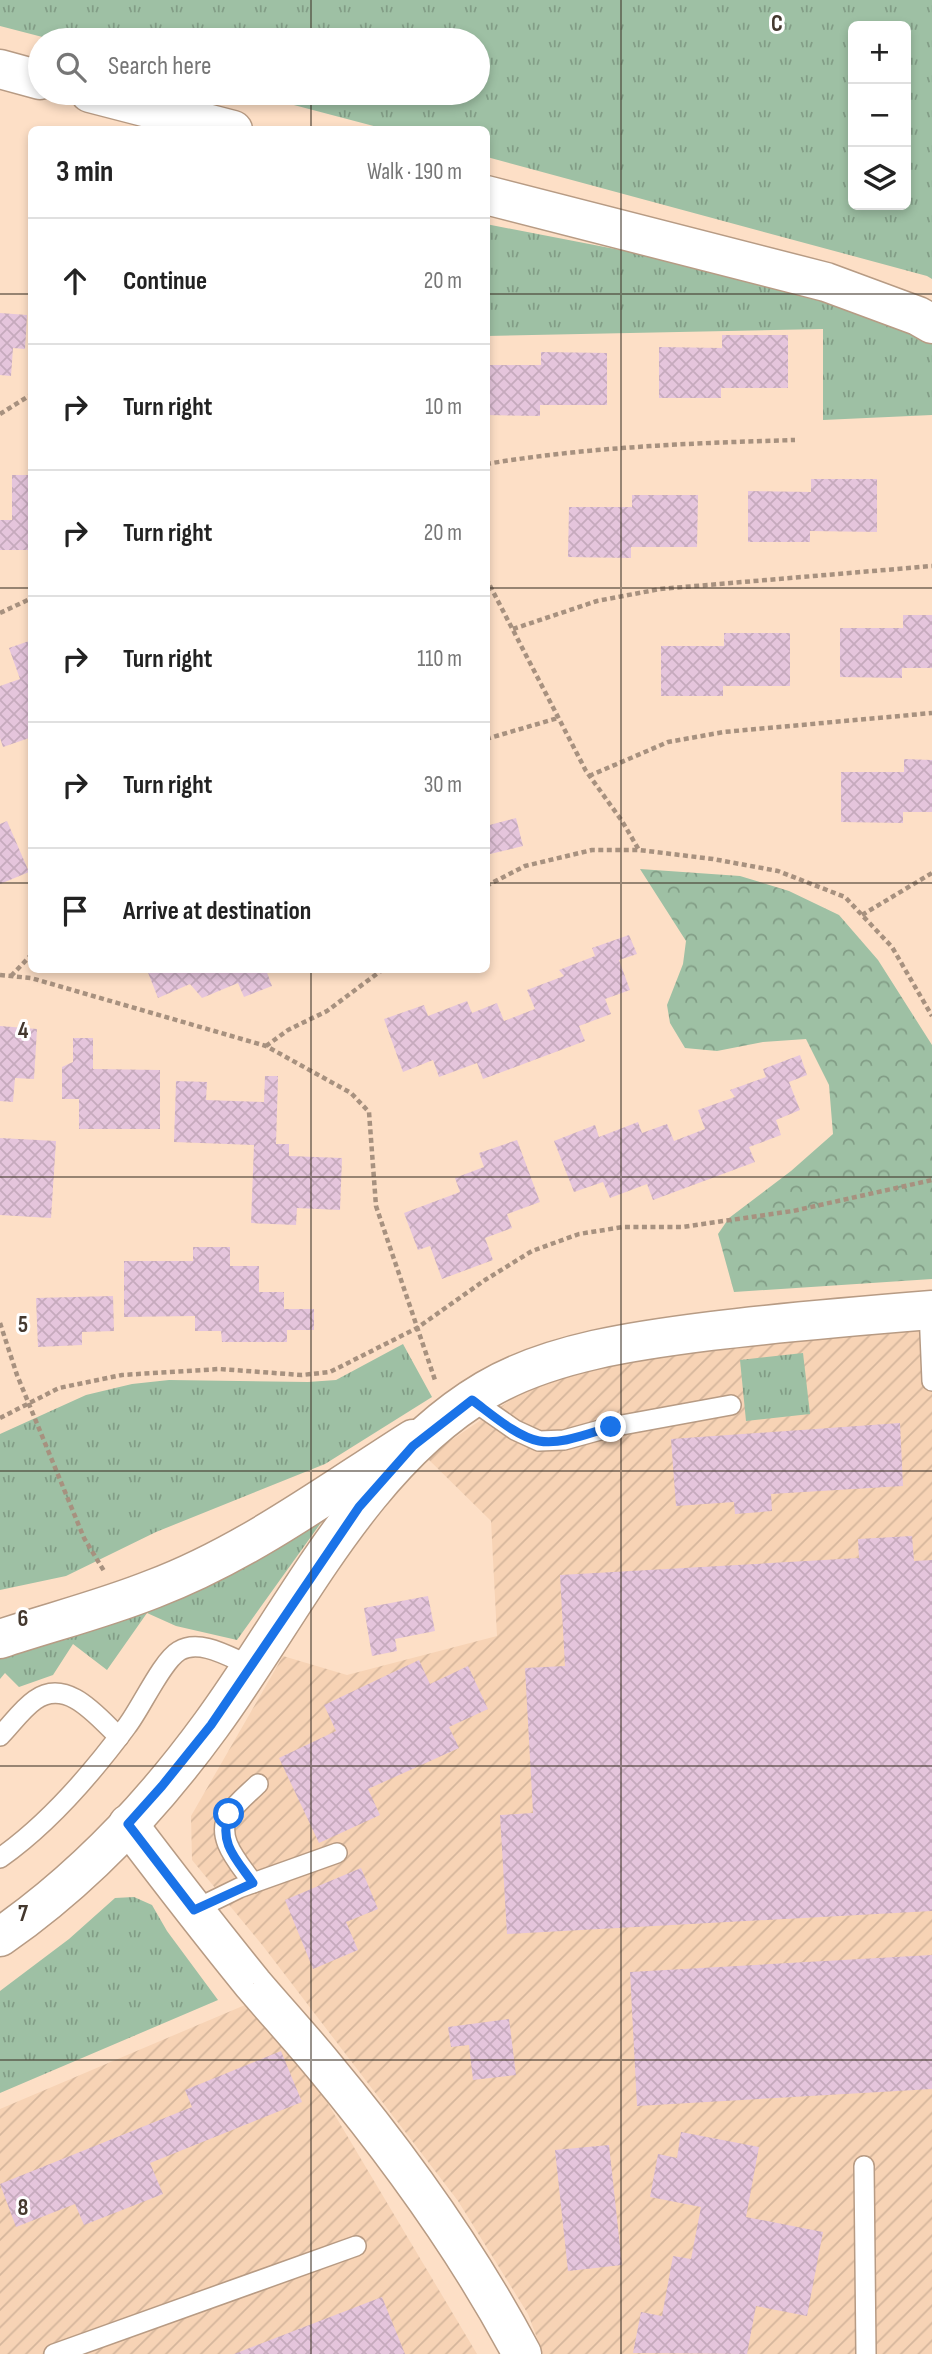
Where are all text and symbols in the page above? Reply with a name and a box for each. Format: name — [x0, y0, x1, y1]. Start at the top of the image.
text: C — [771, 10, 783, 38]
map controls — [848, 21, 911, 210]
button: + — [848, 21, 911, 84]
search box — [28, 28, 490, 105]
icon: search — [52, 48, 90, 86]
text: Search here — [108, 51, 211, 82]
button: − — [848, 84, 911, 147]
button: layers — [848, 147, 911, 210]
text: 3 min — [56, 154, 113, 190]
text: Walk · 190 m — [367, 158, 462, 186]
icon: ahead — [56, 262, 94, 300]
text: Continue — [123, 266, 207, 297]
text: 20 m — [424, 267, 462, 295]
icon: right — [56, 388, 94, 426]
text: Turn right — [123, 392, 212, 423]
text: 10 m — [425, 393, 462, 421]
icon: right — [56, 514, 94, 552]
text: Turn right — [123, 518, 212, 549]
text: 20 m — [424, 519, 462, 547]
icon: right — [56, 640, 94, 678]
text: Turn right — [123, 644, 212, 675]
text: 110 m — [417, 645, 462, 673]
icon: right — [56, 766, 94, 804]
text: Turn right — [123, 770, 212, 801]
text: 30 m — [424, 771, 462, 799]
icon: arrive — [56, 892, 94, 930]
text: Arrive at destination — [123, 896, 311, 927]
text: 4 — [18, 1017, 29, 1045]
text: 5 — [18, 1311, 28, 1339]
route end — [595, 1411, 626, 1442]
text: 6 — [18, 1605, 28, 1633]
route start — [213, 1798, 244, 1829]
text: 7 — [18, 1900, 28, 1928]
text: 8 — [18, 2194, 29, 2222]

